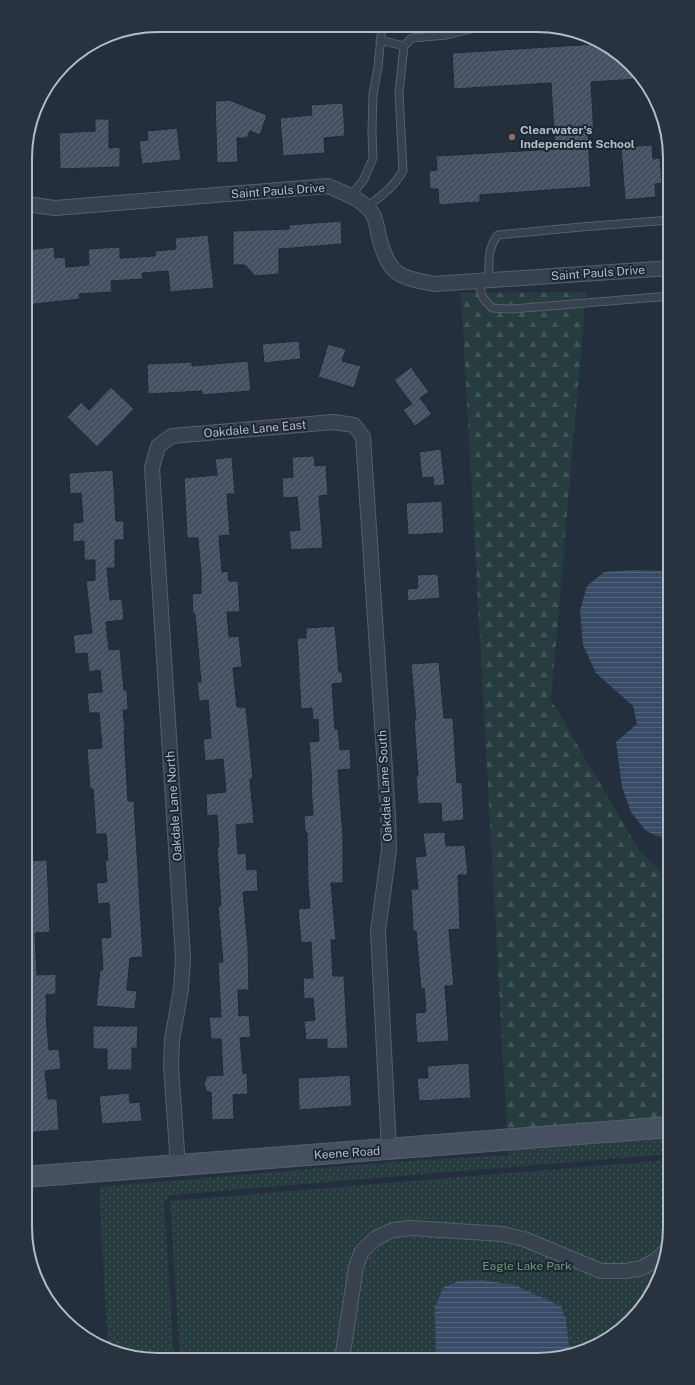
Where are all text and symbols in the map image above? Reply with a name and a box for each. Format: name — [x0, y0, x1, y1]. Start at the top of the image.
place label: Clearwater's Independent School — [520, 123, 635, 151]
marker: Clearwater's Independent School — [507, 132, 517, 142]
street label: Saint Pauls Drive — [230, 181, 326, 201]
street label: Saint Pauls Drive — [550, 263, 646, 283]
street label: Oakdale Lane East — [203, 418, 307, 440]
street label: Oakdale Lane South — [375, 730, 395, 842]
street label: Oakdale Lane North — [163, 750, 185, 862]
street label: Keene Road — [313, 1144, 381, 1162]
park label: Eagle Lake Park — [482, 1259, 572, 1273]

